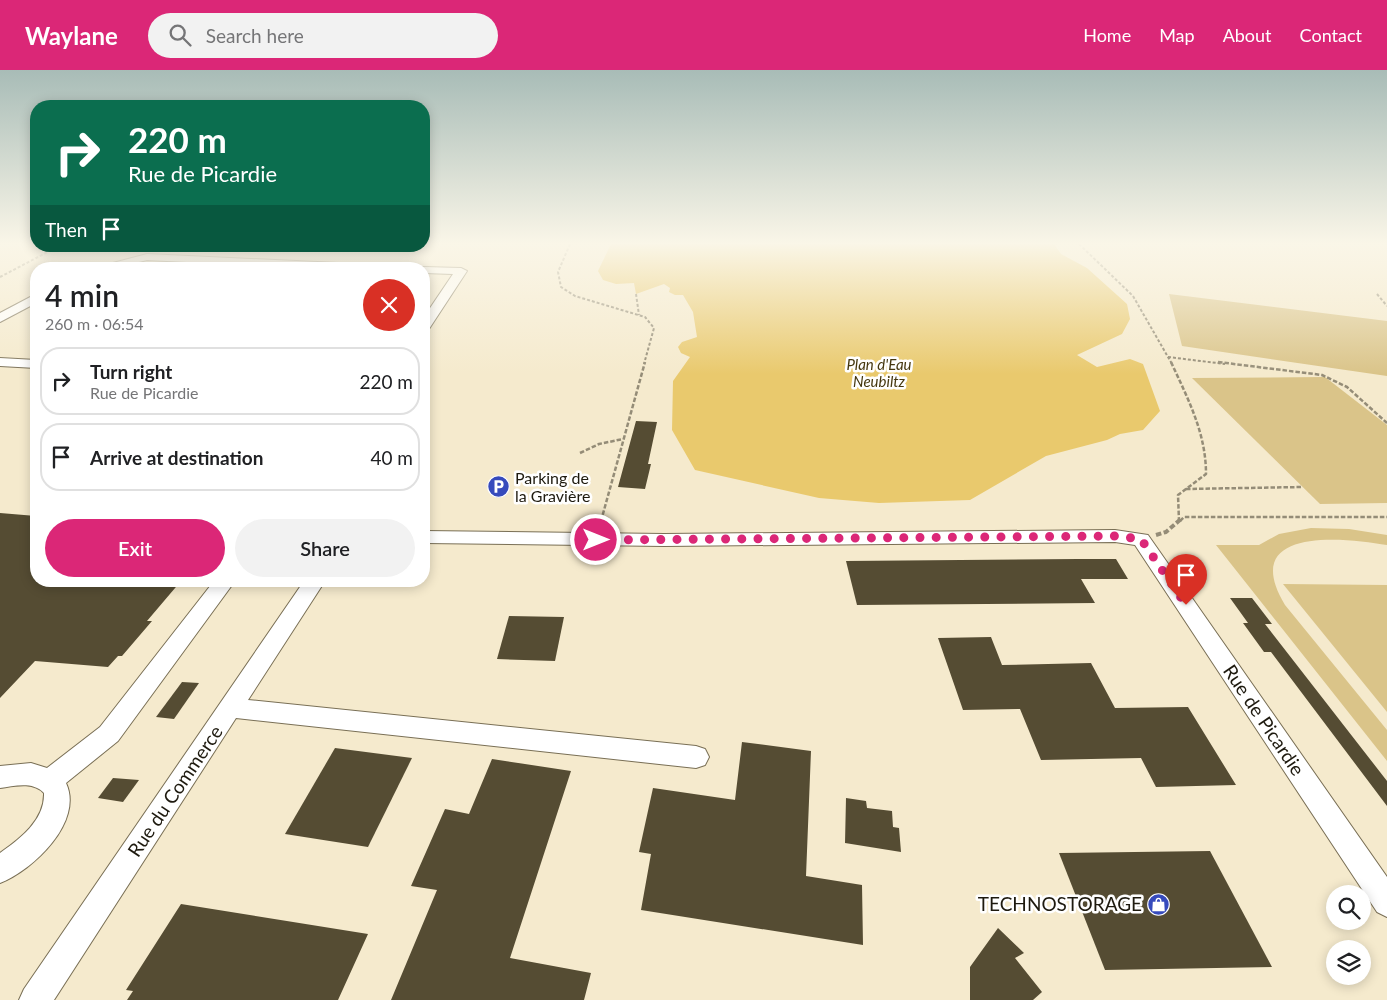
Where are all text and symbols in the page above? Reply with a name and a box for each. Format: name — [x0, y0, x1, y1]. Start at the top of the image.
search box — [148, 13, 498, 58]
text: Waylane — [25, 21, 118, 50]
icon: search — [166, 21, 194, 49]
text: Search here — [206, 24, 304, 47]
text: Home — [1083, 24, 1131, 46]
text: Map — [1159, 24, 1195, 46]
text: About — [1223, 24, 1272, 46]
text: Contact — [1300, 24, 1362, 46]
text: 220 m — [128, 118, 227, 160]
icon: right — [45, 120, 110, 185]
text: Rue de Picardie — [128, 160, 277, 187]
icon: arrive — [97, 215, 125, 243]
text: Then — [45, 218, 87, 241]
text: 4 min — [45, 277, 119, 313]
button: close — [363, 279, 415, 331]
text: 260 m · 06:54 — [45, 314, 144, 333]
water label: Plan d'Eau Neubiltz — [846, 355, 912, 390]
text: Turn right — [90, 360, 172, 383]
icon: right — [47, 367, 75, 395]
text: 220 m — [359, 370, 413, 393]
text: Rue de Picardie — [90, 383, 198, 402]
icon: arrive — [47, 443, 75, 471]
text: Arrive at destination — [90, 446, 263, 469]
text: 40 m — [370, 446, 413, 469]
place label: Parking de la Gravière — [515, 468, 590, 505]
parking icon: Parking de la Gravière — [487, 475, 511, 499]
position arrow — [569, 513, 621, 565]
button: Exit — [45, 519, 225, 577]
button: Share — [235, 519, 415, 577]
pin — [1165, 554, 1207, 605]
icon: arrive — [1172, 561, 1200, 589]
street label: Rue de Picardie — [1219, 660, 1310, 780]
street label: Rue du Commerce — [122, 721, 227, 861]
map controls — [1326, 885, 1371, 985]
button: search — [1326, 885, 1371, 930]
place label: TECHNOSTORAGE — [978, 892, 1142, 915]
shop icon: TECHNOSTORAGE — [1146, 892, 1170, 916]
button: layers — [1326, 940, 1371, 985]

